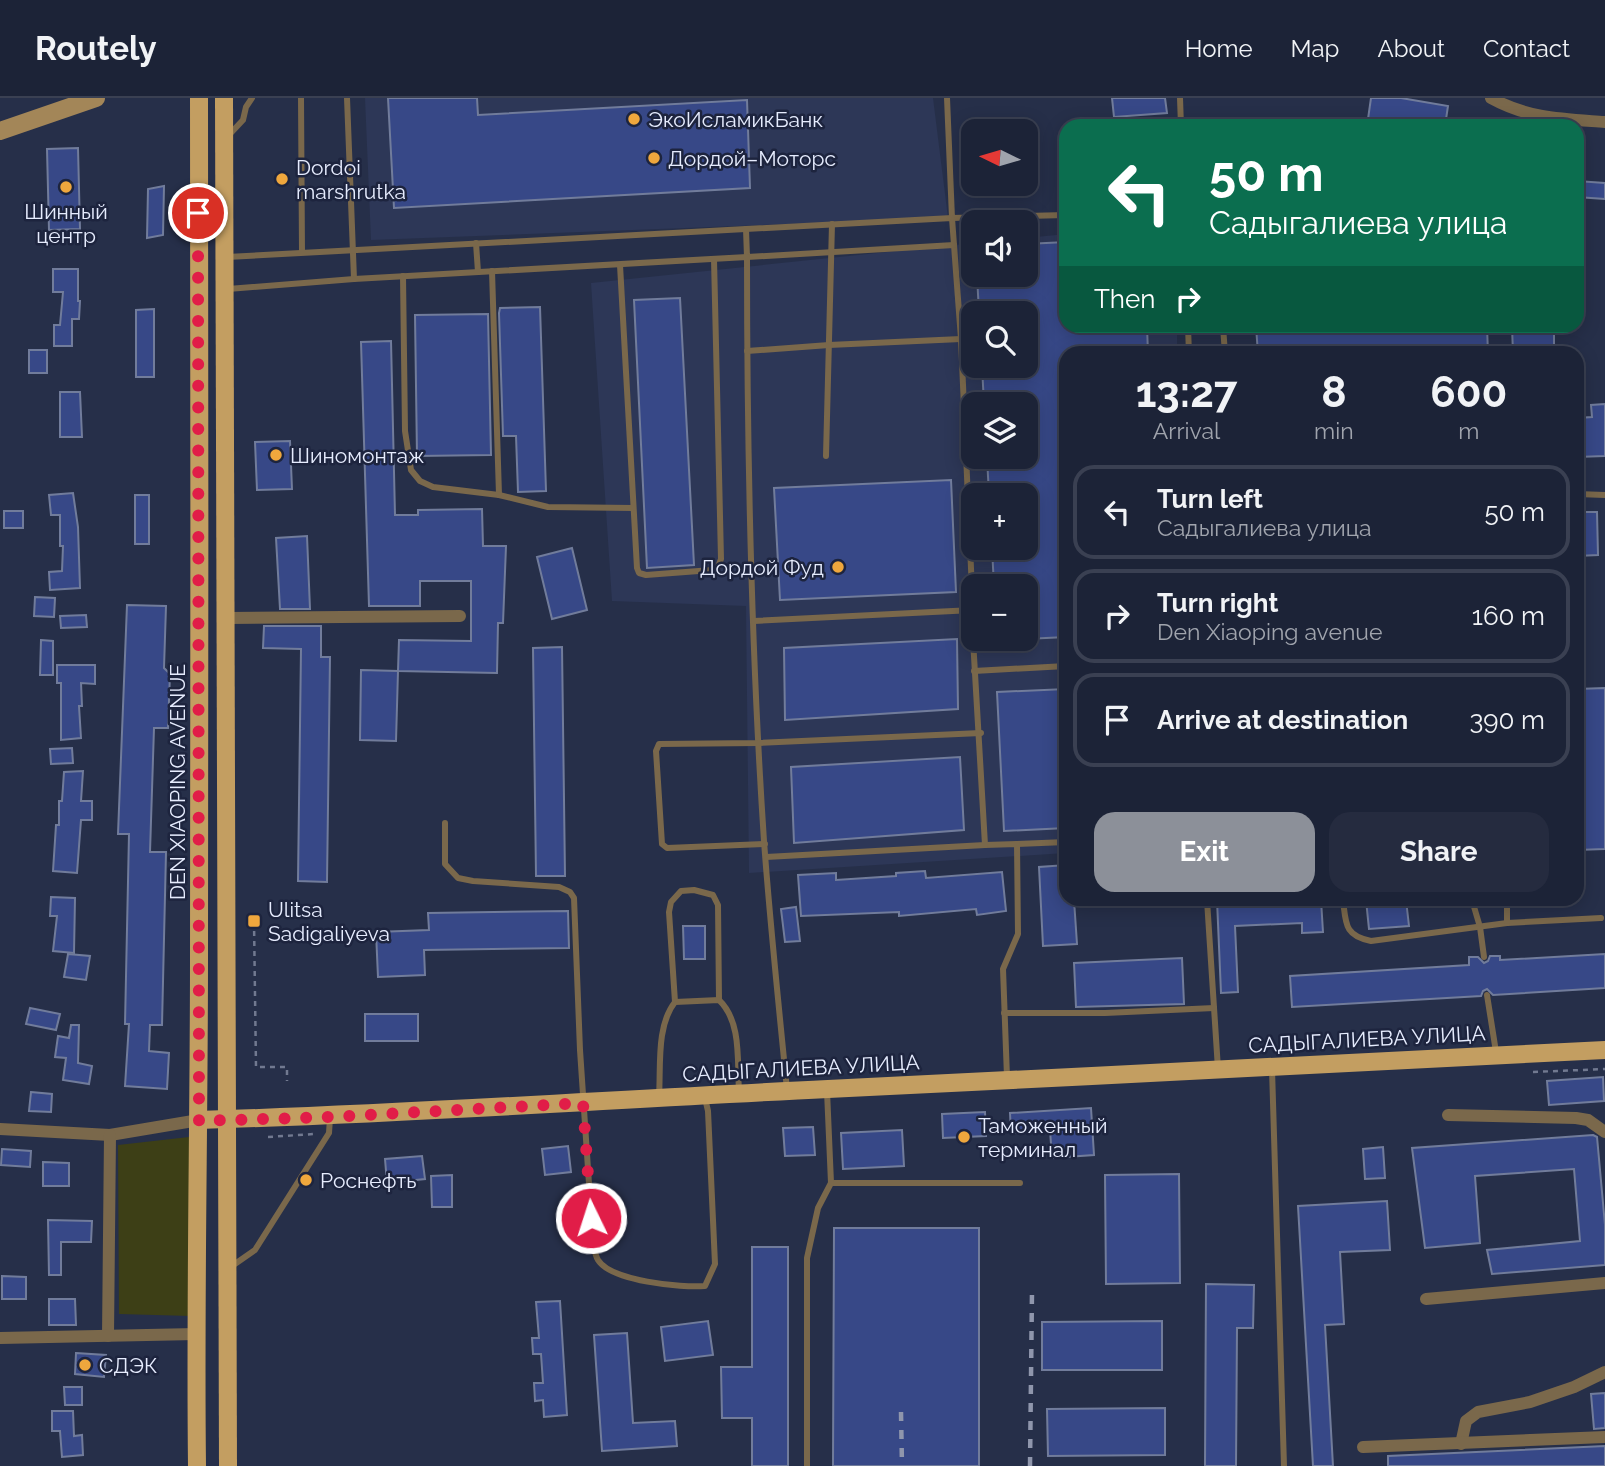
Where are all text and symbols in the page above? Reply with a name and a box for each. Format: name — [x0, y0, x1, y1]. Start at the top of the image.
text: Routely — [35, 29, 157, 68]
text: Home — [1185, 34, 1253, 63]
text: Map — [1291, 34, 1339, 63]
text: About — [1377, 34, 1445, 63]
text: Contact — [1483, 34, 1570, 63]
place label: ЭкоИсламикБанк — [648, 107, 823, 132]
marker: ЭкоИсламикБанк — [626, 111, 642, 127]
north arrow — [961, 119, 1038, 196]
map controls — [961, 119, 1038, 651]
text: 50 m — [1209, 145, 1324, 202]
place label: Дордой–Моторс — [668, 146, 836, 171]
icon: left — [1094, 147, 1185, 238]
marker: Дордой–Моторс — [646, 150, 662, 166]
place label: Dordoi marshrutka — [296, 155, 406, 204]
marker: Dordoi marshrutka — [274, 171, 290, 187]
marker: Шинный центр — [58, 179, 74, 195]
pin — [168, 183, 228, 243]
icon: arrive — [179, 194, 217, 232]
place label: Шинный центр — [24, 199, 108, 248]
text: Садыгалиева улица — [1209, 204, 1507, 241]
button: sound — [961, 210, 1038, 287]
icon: right — [1169, 280, 1207, 318]
text: Then — [1094, 284, 1155, 314]
button: search — [961, 301, 1038, 378]
text: 13:27 — [1136, 368, 1237, 417]
text: 8 — [1321, 368, 1347, 417]
text: 600 — [1430, 368, 1507, 417]
button: layers — [961, 392, 1038, 469]
text: Arrival — [1153, 417, 1220, 444]
text: min — [1314, 417, 1354, 444]
text: m — [1458, 417, 1479, 444]
place label: Шиномонтаж — [290, 443, 425, 468]
marker: Шиномонтаж — [268, 447, 284, 463]
button: + — [961, 483, 1038, 560]
text: Turn left — [1157, 484, 1263, 514]
icon: left — [1098, 493, 1136, 531]
text: 50 m — [1484, 497, 1545, 527]
text: Садыгалиева улица — [1157, 514, 1372, 541]
place label: Дордой Фуд — [700, 555, 824, 580]
marker: Дордой Фуд — [830, 559, 846, 575]
button: − — [961, 574, 1038, 651]
text: Turn right — [1157, 588, 1278, 618]
icon: right — [1098, 597, 1136, 635]
text: 160 m — [1472, 601, 1545, 631]
text: Den Xiaoping avenue — [1157, 618, 1383, 645]
street label: DEN XIAOPING AVENUE — [165, 664, 190, 900]
icon: arrive — [1098, 701, 1136, 739]
text: Arrive at destination — [1157, 705, 1408, 735]
text: 390 m — [1469, 705, 1545, 735]
button: Exit — [1094, 812, 1315, 892]
button: Share — [1329, 812, 1549, 892]
place label: Ulitsa Sadigaliyeva — [268, 897, 390, 946]
marker: Ulitsa Sadigaliyeva — [246, 913, 262, 929]
street label: САДЫГАЛИЕВА УЛИЦА — [1248, 1020, 1486, 1058]
street label: САДЫГАЛИЕВА УЛИЦА — [682, 1049, 920, 1087]
place label: Таможенный терминал — [978, 1113, 1107, 1162]
marker: Таможенный терминал — [956, 1129, 972, 1145]
place label: Роснефть — [320, 1168, 417, 1193]
marker: Роснефть — [298, 1172, 314, 1188]
position arrow — [554, 1181, 628, 1255]
place label: СДЭК — [99, 1353, 157, 1378]
marker: СДЭК — [77, 1357, 93, 1373]

